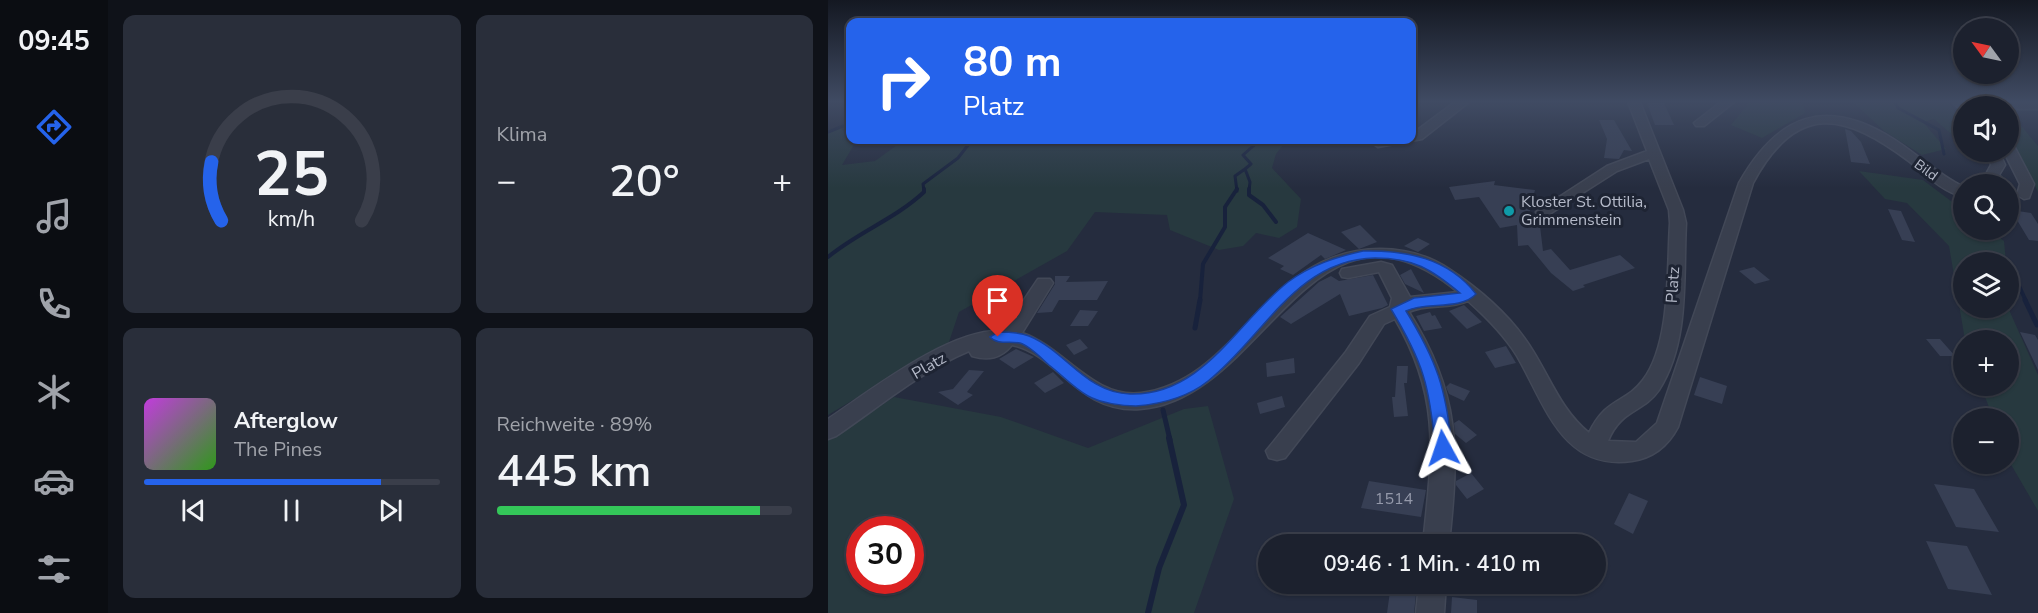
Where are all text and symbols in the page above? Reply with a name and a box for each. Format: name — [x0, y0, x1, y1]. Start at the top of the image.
north arrow — [1953, 18, 2019, 84]
map controls — [1953, 18, 2019, 474]
text: 09:45 — [18, 23, 90, 60]
text: 80 m — [963, 34, 1062, 91]
icon: right — [864, 42, 942, 120]
text: Platz — [963, 88, 1024, 125]
button: sound — [1953, 96, 2019, 162]
icon: directions — [33, 106, 75, 148]
text: Klima — [497, 121, 547, 148]
text: 25 — [254, 132, 329, 217]
text: 20° — [609, 151, 680, 212]
street label: Bild — [1910, 155, 1942, 185]
text: − — [497, 159, 516, 204]
text: + — [772, 159, 792, 204]
button: search — [1953, 174, 2019, 240]
place label: Kloster St. Ottilia, Grimmenstein — [1521, 191, 1647, 231]
icon: music — [33, 195, 75, 237]
text: km/h — [268, 204, 315, 234]
marker: Kloster St. Ottilia, Grimmenstein — [1502, 204, 1516, 218]
button: layers — [1953, 252, 2019, 318]
street label: Platz — [1661, 266, 1685, 304]
pin — [972, 275, 1023, 337]
icon: phone — [33, 283, 75, 325]
icon: arrive — [981, 284, 1014, 317]
button: + — [1953, 330, 2019, 396]
street label: Platz — [908, 347, 950, 385]
icon: climate — [33, 371, 75, 413]
text: Afterglow — [234, 406, 338, 436]
button: − — [1953, 408, 2019, 474]
text: Reichweite · 89% — [497, 411, 652, 438]
position arrow — [1411, 416, 1475, 480]
text: The Pines — [234, 436, 322, 463]
text: 445 km — [497, 441, 652, 502]
icon: car — [33, 460, 75, 502]
house number: 1514 — [1375, 488, 1414, 510]
icon: previous — [177, 494, 210, 527]
icon: pause — [275, 494, 308, 527]
icon: next — [374, 494, 407, 527]
speed limit sign: 30 — [846, 516, 924, 594]
icon: filters — [33, 548, 75, 590]
text: 09:46 · 1 Min. · 410 m — [1323, 549, 1541, 579]

